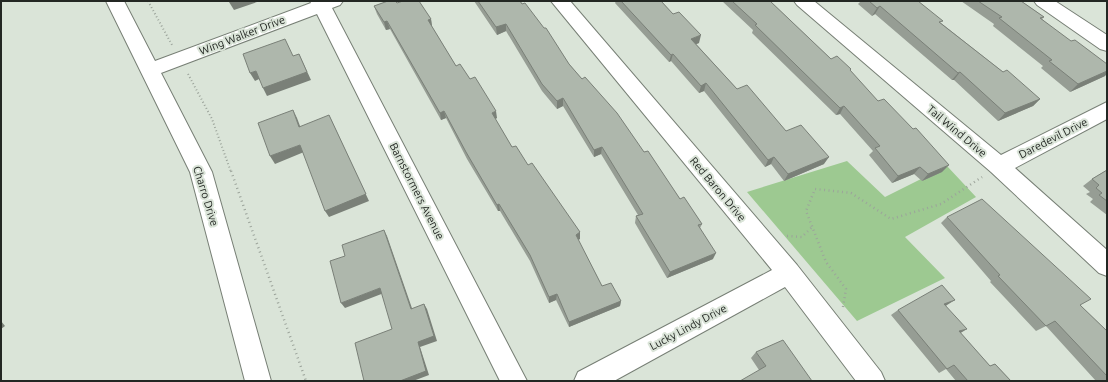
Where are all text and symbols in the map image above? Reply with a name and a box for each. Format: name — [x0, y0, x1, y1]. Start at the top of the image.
street label: Wing Walker Drive — [197, 13, 287, 57]
street label: Tail Wind Drive — [925, 103, 989, 159]
street label: Daredevil Drive — [1017, 115, 1089, 161]
street label: Barnstormers Avenue — [387, 141, 447, 241]
street label: Red Baron Drive — [688, 155, 748, 223]
street label: Charro Drive — [191, 165, 221, 227]
street label: Lucky Lindy Drive — [648, 302, 728, 352]

